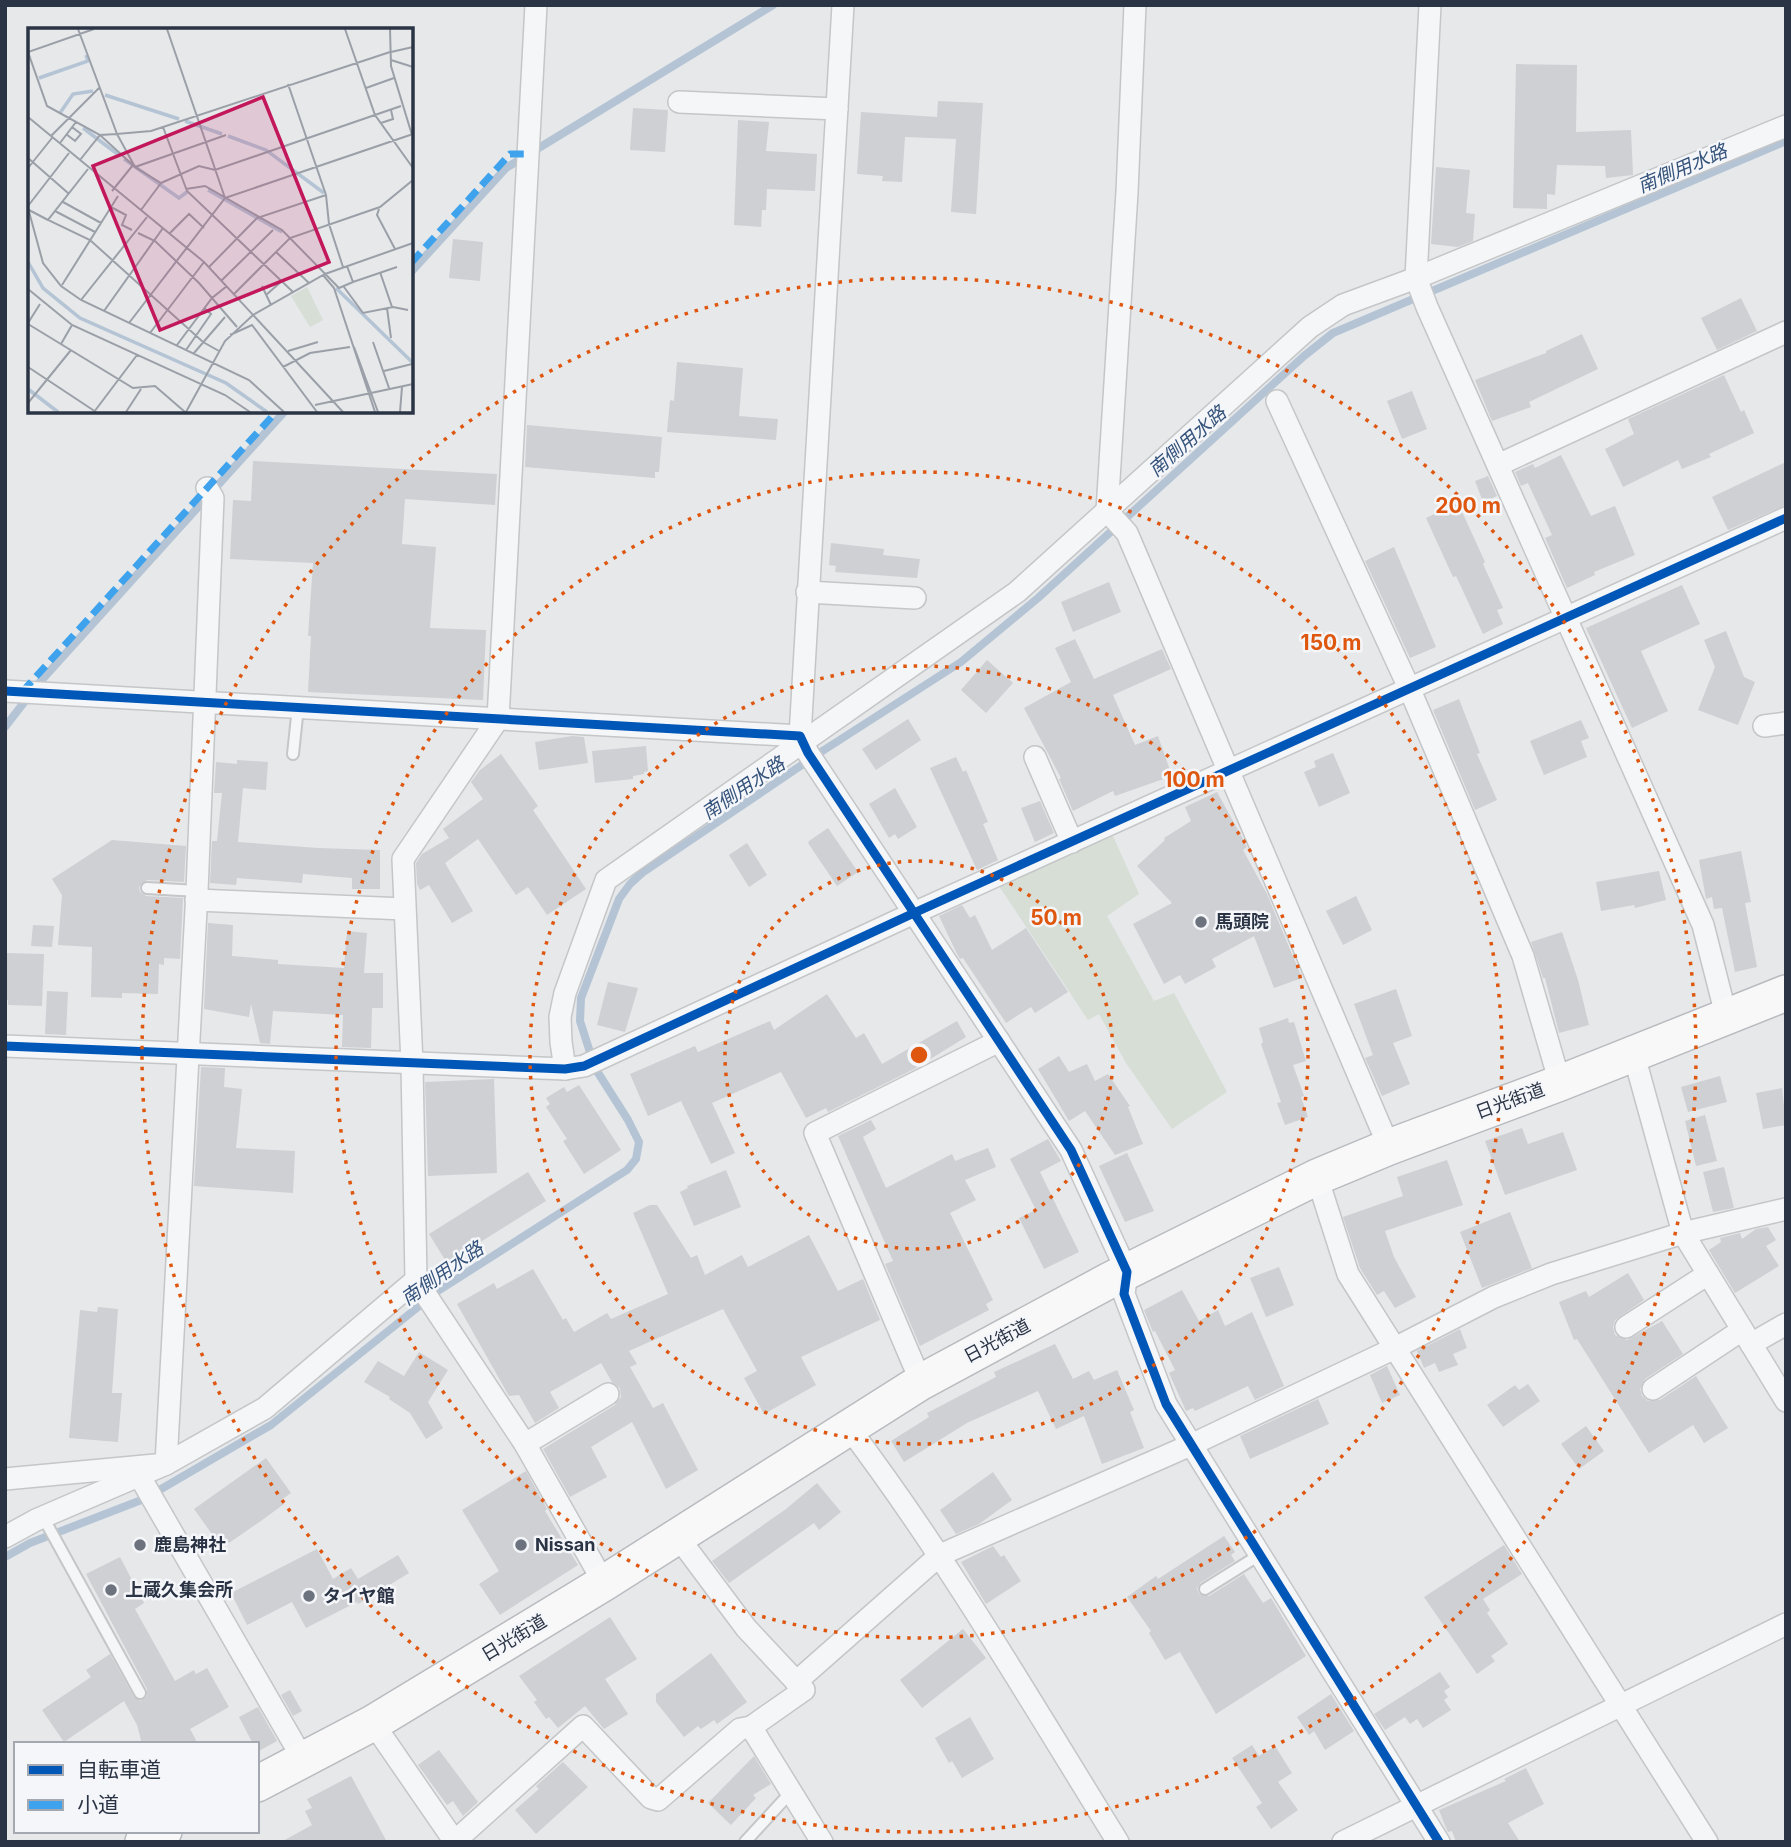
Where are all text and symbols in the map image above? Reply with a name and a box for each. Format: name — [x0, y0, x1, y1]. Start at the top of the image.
inset map — [28, 28, 413, 413]
water label: 南側用水路 — [1634, 139, 1732, 198]
water label: 南側用水路 — [1144, 400, 1232, 481]
text: 200 m — [1435, 493, 1501, 518]
text: 150 m — [1301, 630, 1361, 655]
water label: 南側用水路 — [697, 751, 791, 825]
text: 100 m — [1163, 767, 1225, 792]
text: 50 m — [1030, 905, 1082, 930]
place label: 馬頭院 — [1215, 911, 1269, 932]
marker: 馬頭院 — [1193, 914, 1209, 930]
centre of rings — [907, 1043, 931, 1067]
street label: 日光街道 — [1472, 1078, 1547, 1123]
water label: 南側用水路 — [397, 1236, 489, 1310]
street label: 日光街道 — [960, 1314, 1033, 1367]
place label: 鹿島神社 — [154, 1534, 226, 1555]
place label: Nissan — [535, 1534, 595, 1555]
marker: 鹿島神社 — [132, 1537, 148, 1553]
marker: Nissan — [513, 1537, 529, 1553]
place label: 上蔵久集会所 — [125, 1579, 233, 1600]
marker: 上蔵久集会所 — [103, 1582, 119, 1598]
place label: タイヤ館 — [323, 1585, 394, 1606]
marker: タイヤ館 — [301, 1588, 317, 1604]
street label: 日光街道 — [477, 1610, 550, 1665]
legend — [14, 1742, 259, 1833]
text: 自転車道 — [77, 1757, 161, 1782]
text: 小道 — [77, 1792, 119, 1817]

